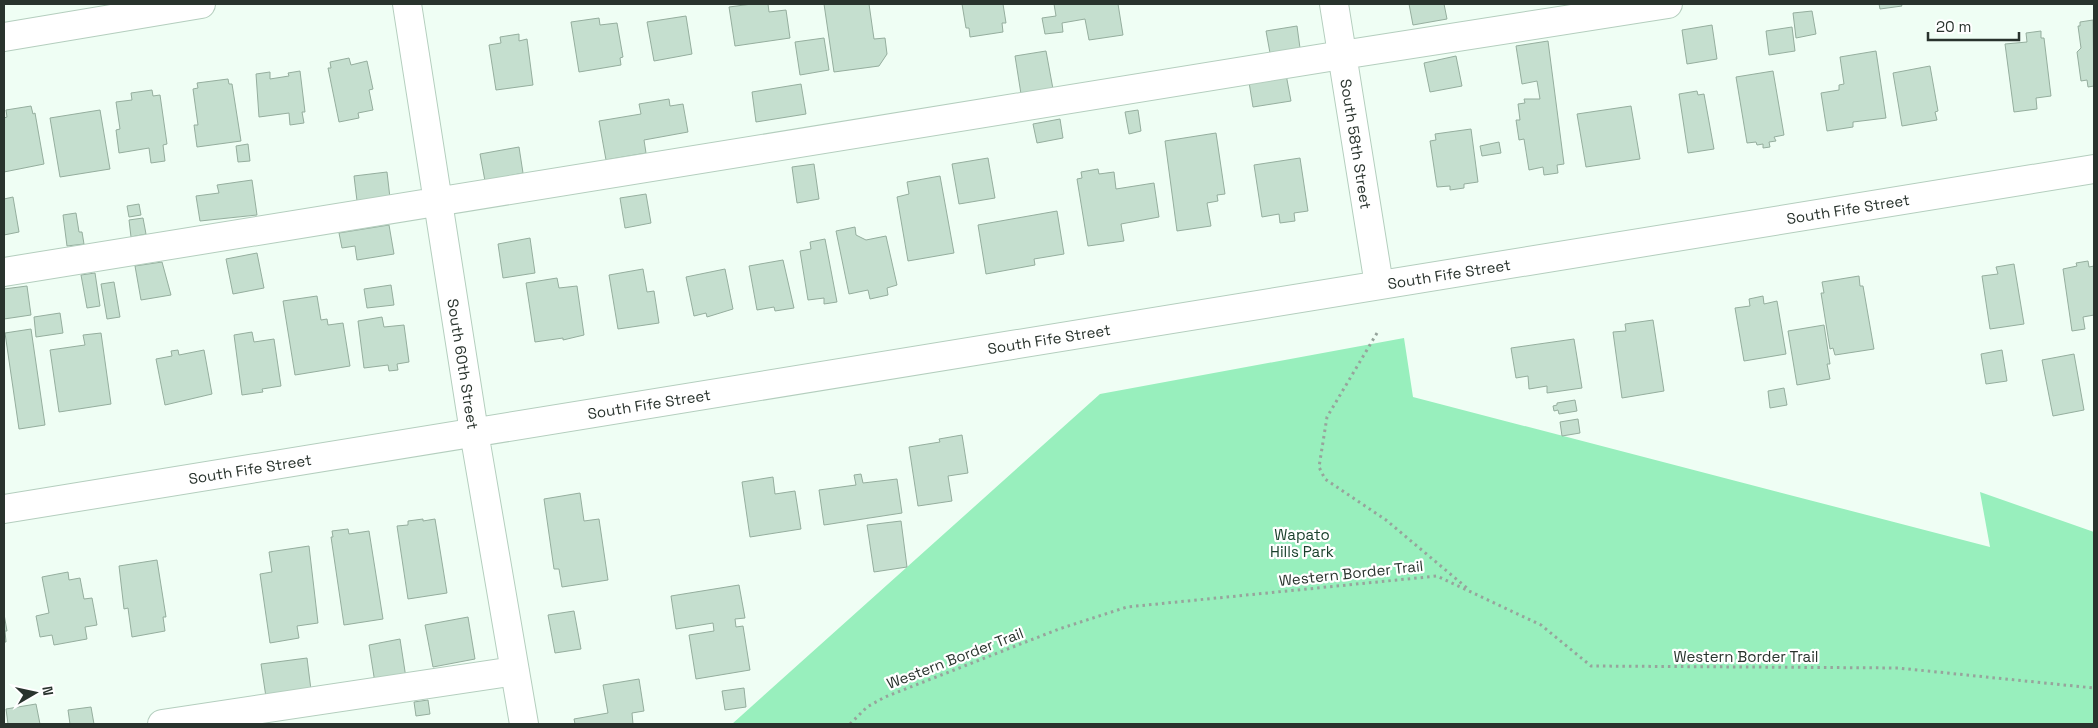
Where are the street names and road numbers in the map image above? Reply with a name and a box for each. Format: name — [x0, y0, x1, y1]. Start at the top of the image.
street label: South 58th Street — [1336, 77, 1376, 211]
street label: South Fife Street — [1785, 190, 1911, 228]
street label: South Fife Street — [1386, 255, 1512, 293]
street label: South 60th Street — [443, 297, 483, 431]
street label: South Fife Street — [986, 320, 1112, 358]
street label: South Fife Street — [586, 385, 712, 423]
street label: South Fife Street — [187, 450, 313, 488]
street label: Western Border Trail — [1278, 556, 1424, 590]
street label: Western Border Trail — [884, 623, 1026, 693]
street label: Western Border Trail — [1673, 647, 1819, 666]

